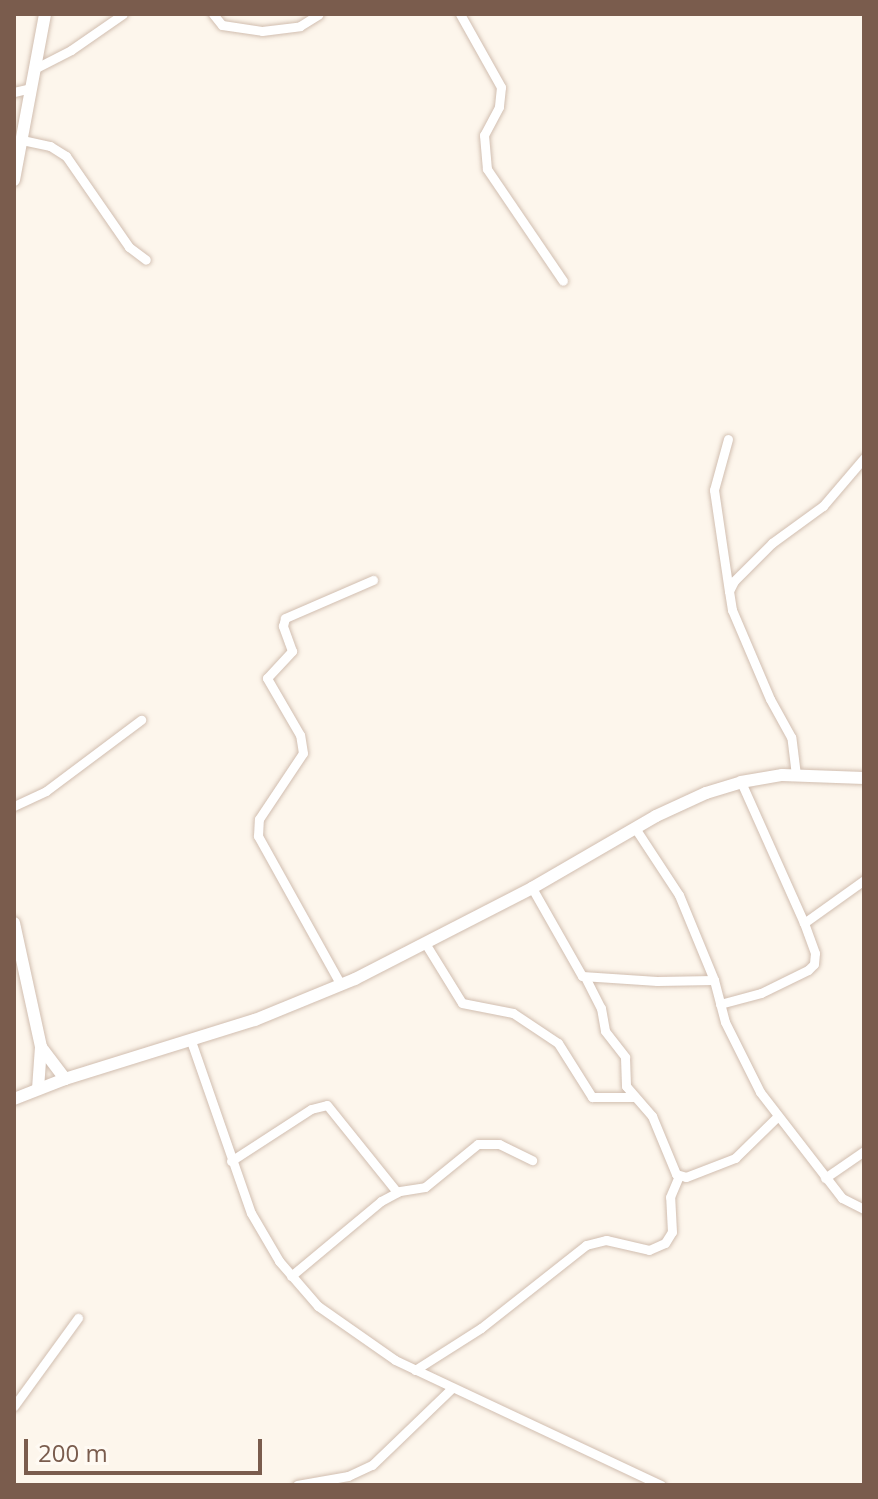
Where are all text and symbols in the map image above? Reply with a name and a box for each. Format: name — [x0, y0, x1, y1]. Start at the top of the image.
scale bar — [28, 1423, 266, 1473]
text: 200 m — [38, 1436, 108, 1469]

